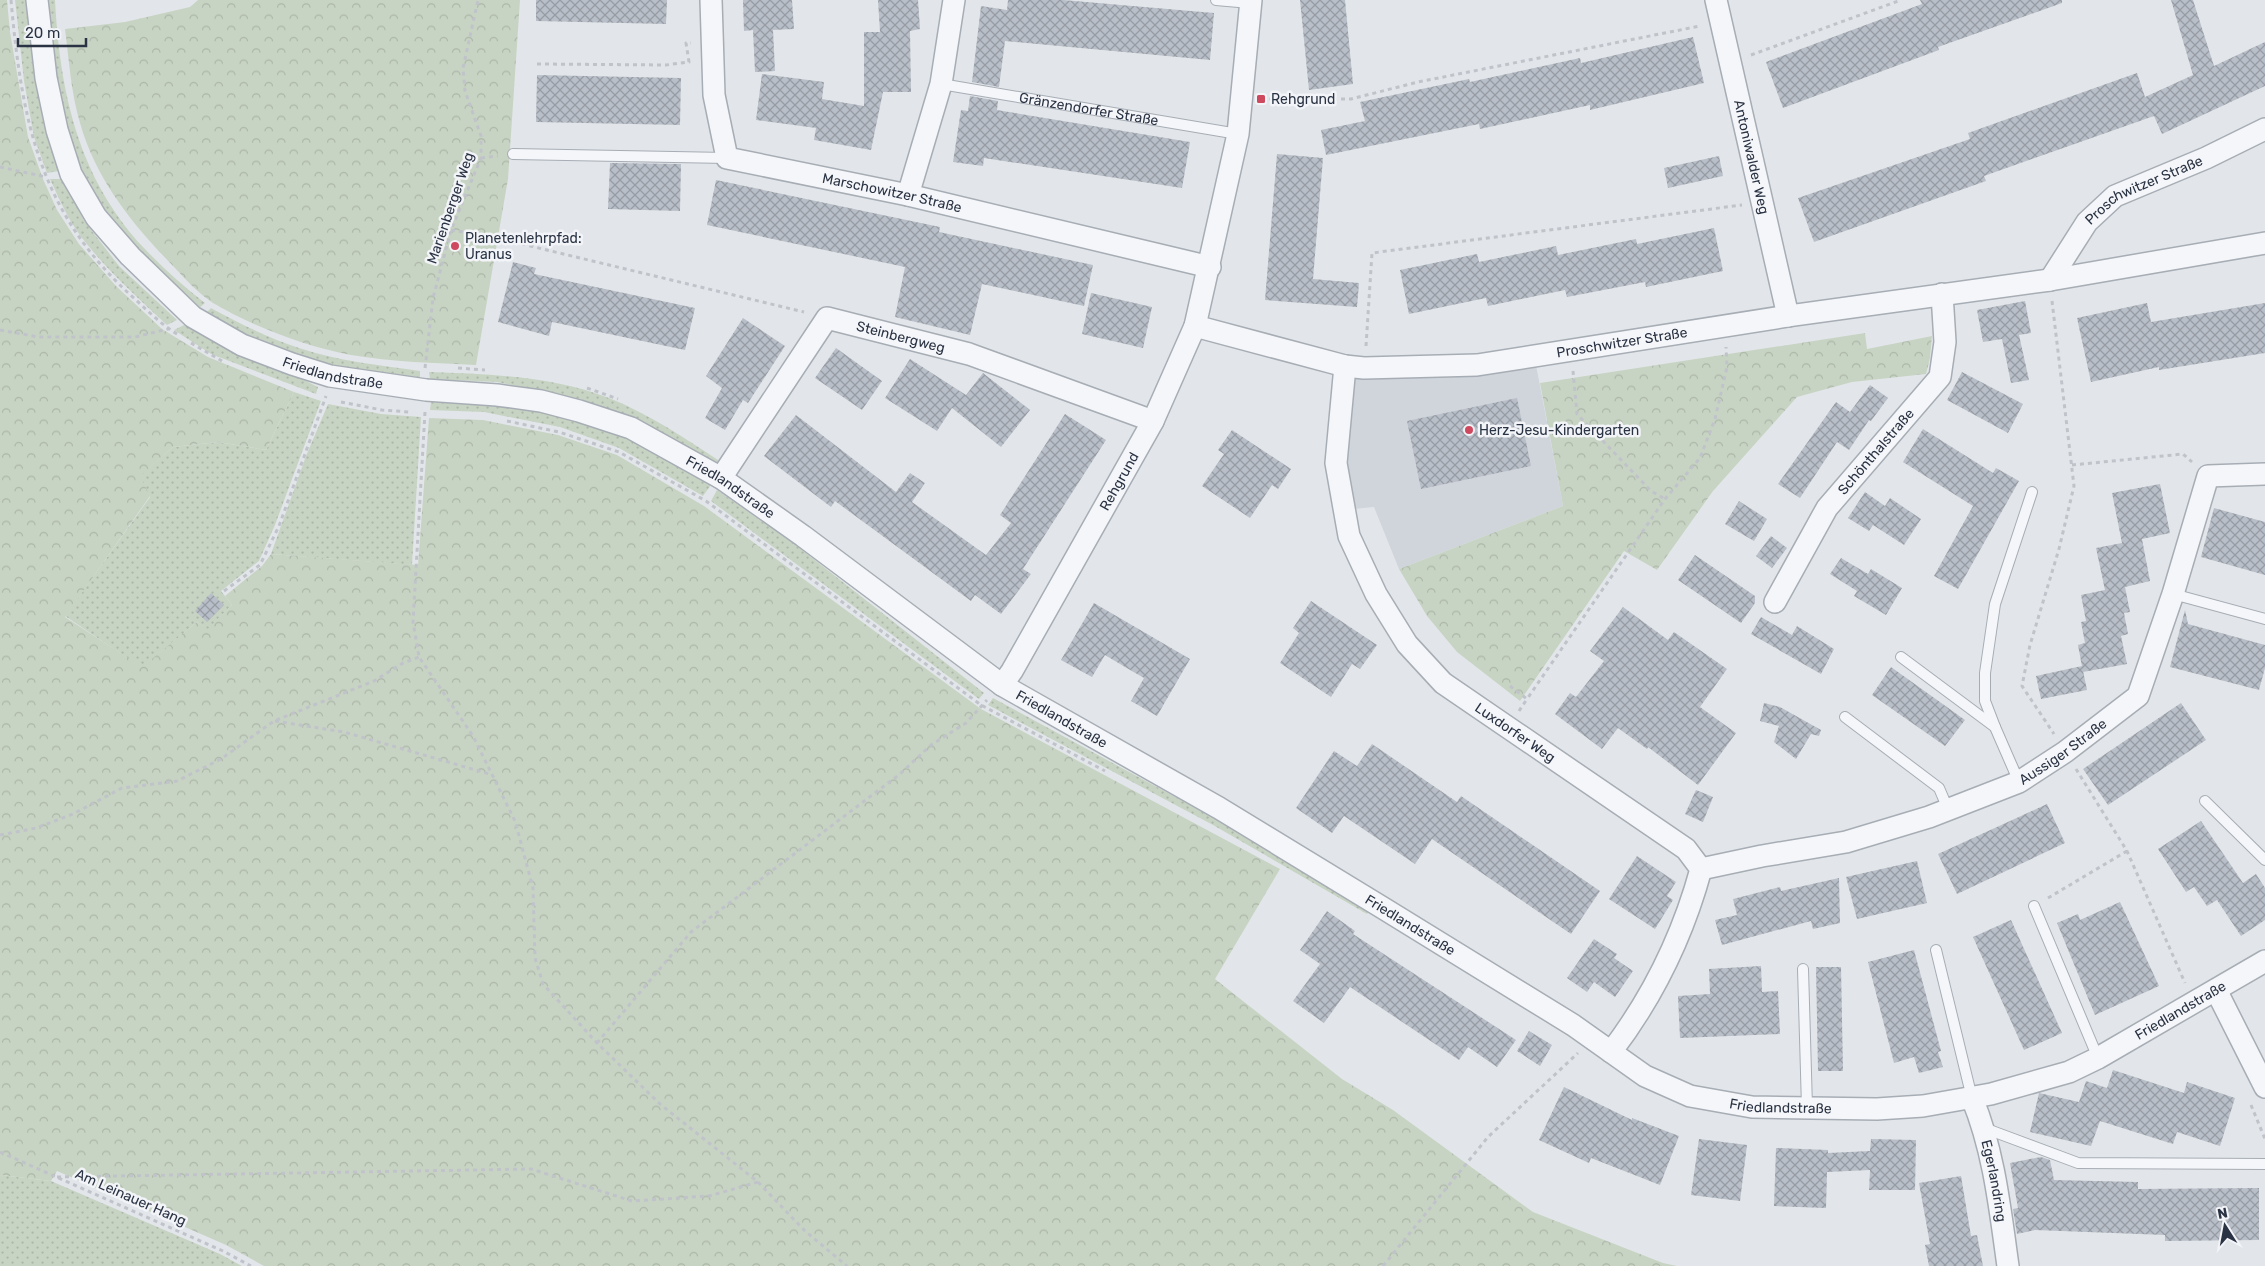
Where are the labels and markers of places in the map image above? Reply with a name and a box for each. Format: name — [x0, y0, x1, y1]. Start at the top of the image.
place label: Rehgrund — [1271, 91, 1335, 108]
marker: Rehgrund — [1255, 93, 1267, 105]
place label: Planetenlehrpfad: Uranus — [465, 230, 581, 263]
marker: Planetenlehrpfad: Uranus — [449, 240, 461, 252]
place label: Herz-Jesu-Kindergarten — [1479, 422, 1639, 439]
marker: Herz-Jesu-Kindergarten — [1463, 424, 1475, 436]

